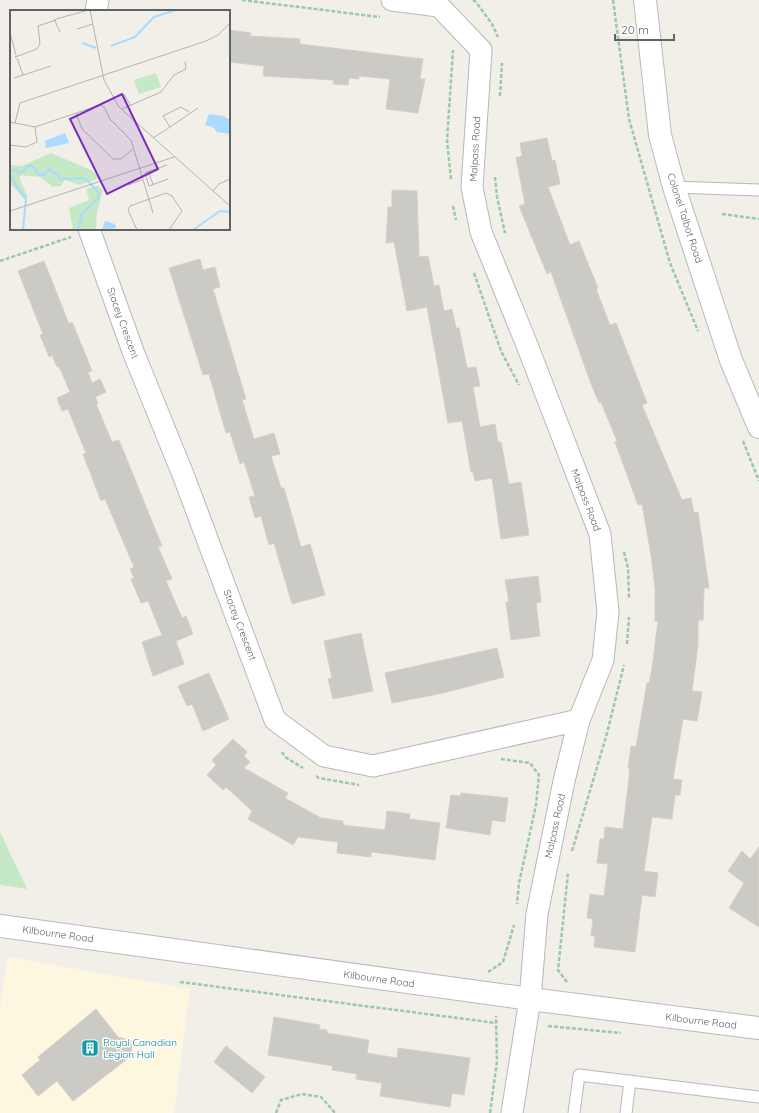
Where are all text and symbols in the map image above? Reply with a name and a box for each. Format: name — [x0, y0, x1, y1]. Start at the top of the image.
inset map — [10, 10, 230, 230]
scale bar — [615, 16, 674, 42]
text: 20 m — [621, 22, 649, 37]
street label: Malpass Road — [467, 116, 483, 182]
street label: Colonel Talbot Road — [664, 171, 706, 265]
street label: Stacey Crescent — [104, 286, 142, 361]
street label: Malpass Road — [568, 467, 604, 533]
street label: Stacey Crescent — [221, 588, 260, 663]
street label: Malpass Road — [542, 793, 568, 859]
street label: Kilbourne Road — [22, 923, 94, 945]
street label: Kilbourne Road — [343, 968, 415, 990]
street label: Kilbourne Road — [665, 1010, 737, 1032]
place label: Royal Canadian Legion Hall — [103, 1036, 177, 1061]
building icon: Royal Canadian Legion Hall — [80, 1038, 100, 1058]

